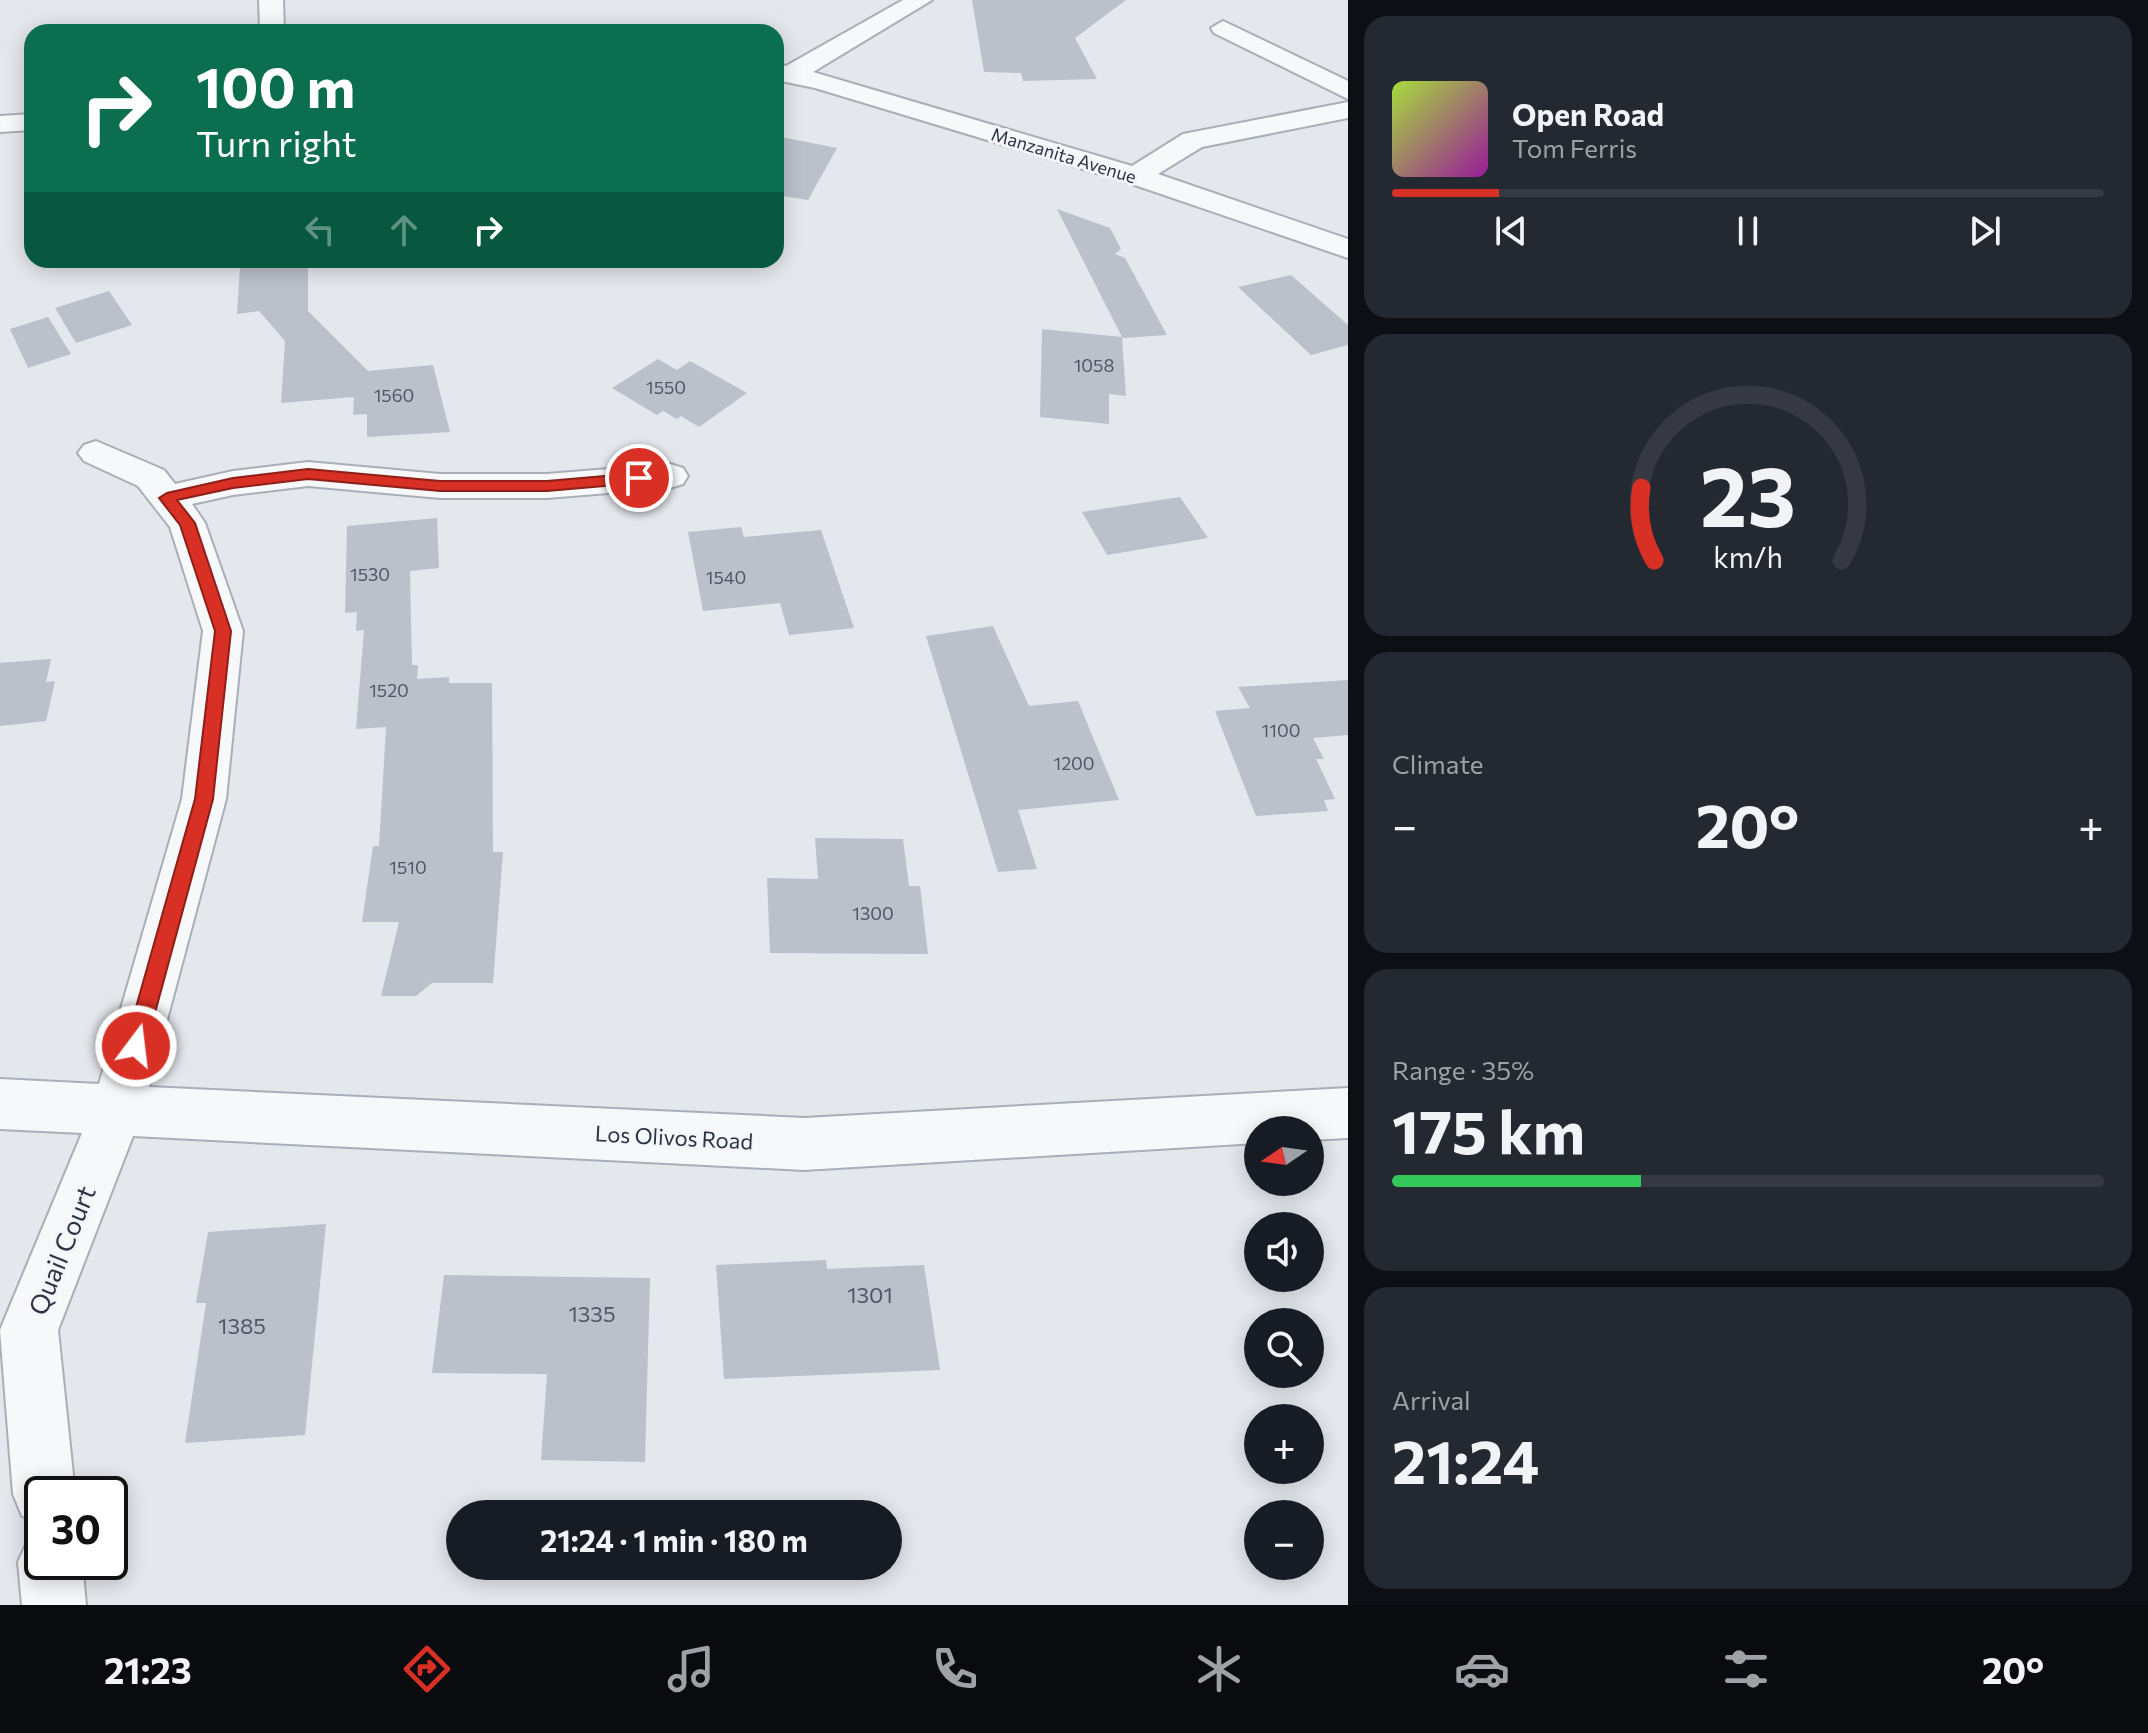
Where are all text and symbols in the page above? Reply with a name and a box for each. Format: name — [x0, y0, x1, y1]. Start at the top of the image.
text: 100 m — [196, 51, 355, 120]
icon: right — [64, 56, 168, 160]
text: Open Road — [1512, 95, 1664, 132]
text: Turn right — [196, 120, 357, 164]
street label: Manzanita Avenue — [989, 123, 1139, 187]
text: Tom Ferris — [1512, 132, 1637, 163]
icon: left — [298, 208, 342, 252]
icon: ahead — [382, 208, 426, 252]
icon: right — [466, 208, 510, 252]
icon: previous — [1489, 209, 1533, 253]
icon: pause — [1726, 209, 1770, 253]
icon: next — [1963, 209, 2007, 253]
house number: 1058 — [1074, 354, 1114, 376]
house number: 1550 — [646, 376, 686, 398]
house number: 1560 — [374, 384, 414, 406]
text: 23 — [1700, 441, 1796, 543]
pin — [605, 444, 673, 512]
icon: arrive — [617, 456, 661, 500]
text: km/h — [1713, 539, 1783, 574]
house number: 1530 — [350, 563, 390, 585]
house number: 1540 — [706, 566, 746, 588]
house number: 1520 — [369, 679, 409, 701]
house number: 1100 — [1262, 719, 1300, 741]
text: Climate — [1392, 748, 1484, 779]
house number: 1200 — [1053, 752, 1095, 774]
text: 20° — [1696, 787, 1799, 860]
text: − — [1392, 797, 1417, 851]
text: + — [2078, 797, 2104, 851]
house number: 1510 — [389, 856, 427, 878]
house number: 1300 — [852, 902, 894, 924]
position arrow — [94, 1004, 178, 1088]
text: Range · 35% — [1392, 1054, 1534, 1085]
text: 175 km — [1392, 1093, 1585, 1166]
north arrow — [1244, 1116, 1324, 1196]
map controls — [1244, 1116, 1324, 1580]
street label: Los Olivos Road — [594, 1119, 754, 1155]
street label: Quail Court — [21, 1181, 101, 1319]
button: sound — [1244, 1212, 1324, 1292]
house number: 1301 — [847, 1281, 893, 1308]
house number: 1335 — [568, 1300, 616, 1327]
button: search — [1244, 1308, 1324, 1388]
house number: 1385 — [218, 1312, 266, 1339]
text: Arrival — [1392, 1384, 1471, 1415]
button: + — [1244, 1404, 1324, 1484]
text: 21:24 — [1392, 1423, 1539, 1496]
speed limit sign: 30 — [24, 1476, 128, 1580]
button: − — [1244, 1500, 1324, 1580]
text: 21:24 · 1 min · 180 m — [540, 1521, 808, 1558]
icon: directions — [399, 1641, 455, 1697]
icon: music — [663, 1641, 719, 1697]
icon: phone — [927, 1641, 983, 1697]
icon: climate — [1191, 1641, 1247, 1697]
icon: car — [1454, 1641, 1510, 1697]
icon: filters — [1718, 1641, 1774, 1697]
text: 21:23 — [104, 1647, 192, 1691]
text: 20° — [1982, 1647, 2044, 1691]

